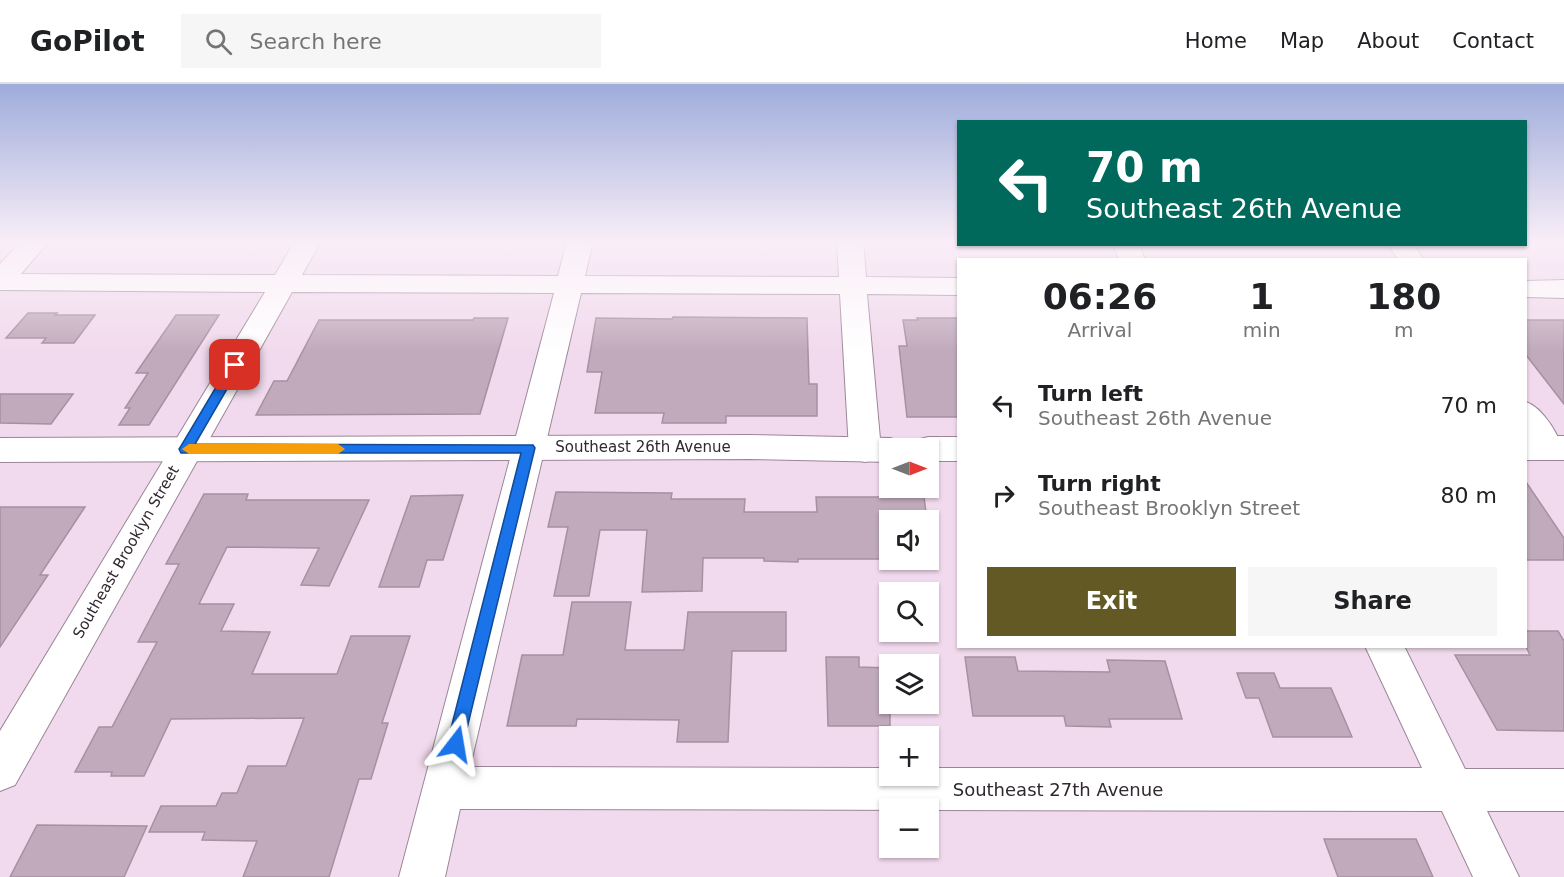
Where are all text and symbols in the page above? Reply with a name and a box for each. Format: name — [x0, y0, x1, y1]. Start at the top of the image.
search box — [181, 14, 601, 68]
text: GoPilot — [30, 25, 145, 58]
icon: search — [202, 25, 235, 58]
text: Search here — [250, 29, 382, 54]
text: Home — [1185, 29, 1247, 53]
text: Map — [1280, 29, 1324, 53]
text: About — [1357, 29, 1419, 53]
text: Contact — [1452, 29, 1534, 53]
text: 70 m — [1086, 143, 1203, 192]
icon: left — [987, 144, 1065, 222]
text: Southeast 26th Avenue — [1086, 193, 1402, 224]
text: 06:26 — [1043, 276, 1157, 317]
text: 1 — [1249, 276, 1274, 317]
text: 180 — [1366, 276, 1441, 317]
text: Arrival — [1067, 318, 1132, 342]
text: min — [1243, 318, 1281, 342]
text: m — [1394, 318, 1414, 342]
pin — [209, 339, 260, 390]
icon: arrive — [218, 348, 251, 381]
text: Turn left — [1038, 381, 1143, 406]
icon: left — [987, 389, 1020, 422]
text: 70 m — [1441, 393, 1497, 418]
text: Southeast 26th Avenue — [1038, 406, 1272, 430]
street label: Southeast 26th Avenue — [555, 438, 731, 456]
north arrow — [879, 438, 939, 498]
map controls — [879, 438, 939, 858]
street label: Southeast Brooklyn Street — [69, 462, 183, 642]
text: Turn right — [1038, 471, 1161, 496]
icon: right — [987, 479, 1020, 512]
text: 80 m — [1441, 483, 1497, 508]
text: Southeast Brooklyn Street — [1038, 496, 1300, 520]
button: sound — [879, 510, 939, 570]
button: Exit — [987, 567, 1236, 636]
button: Share — [1248, 567, 1497, 636]
button: search — [879, 582, 939, 642]
button: layers — [879, 654, 939, 714]
position arrow — [424, 712, 488, 776]
button: + — [879, 726, 939, 786]
street label: Southeast 27th Avenue — [953, 779, 1163, 800]
button: − — [879, 798, 939, 858]

